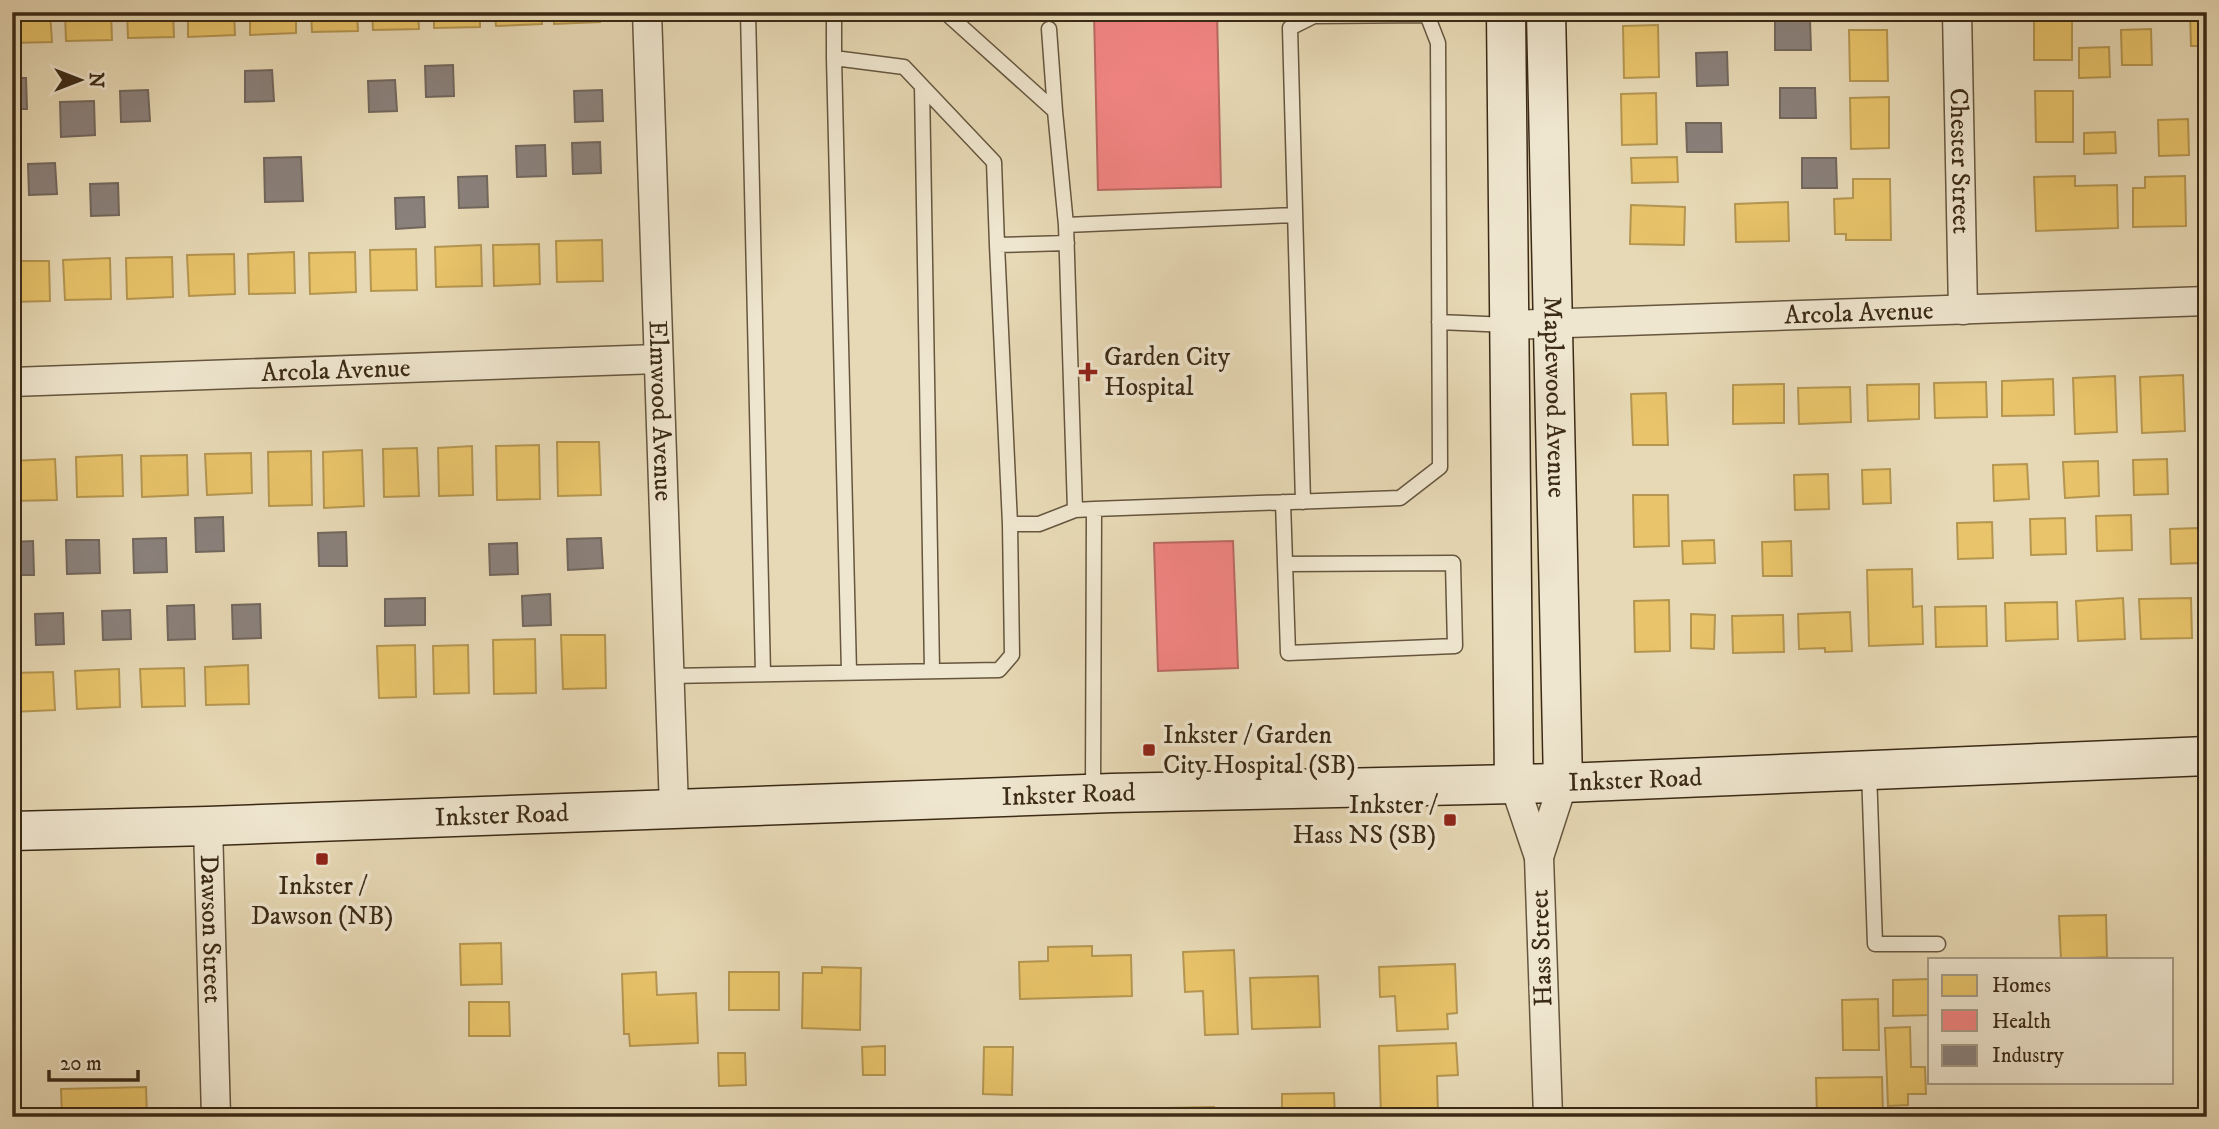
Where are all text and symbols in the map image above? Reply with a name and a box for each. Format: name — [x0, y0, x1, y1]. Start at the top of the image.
north arrow — [46, 46, 116, 116]
text: N — [84, 72, 107, 88]
street label: Chester Street — [1942, 88, 1978, 234]
street label: Arcola Avenue — [1784, 294, 1934, 332]
street label: Maplewood Avenue — [1536, 296, 1573, 498]
street label: Elmwood Avenue — [641, 320, 680, 502]
place label: Garden City Hospital — [1104, 341, 1231, 404]
street label: Arcola Avenue — [261, 351, 411, 390]
marker: Garden City Hospital — [1078, 362, 1098, 382]
place label: Inkster / Garden City Hospital (SB) — [1163, 719, 1356, 782]
marker: Inkster / Garden City Hospital (SB) — [1141, 742, 1157, 758]
street label: Inkster Road — [1567, 761, 1703, 799]
street label: Inkster Road — [1001, 776, 1136, 814]
place label: Inkster / Hass NS (SB) — [1292, 789, 1438, 852]
street label: Inkster Road — [434, 796, 569, 834]
marker: Inkster / Hass NS (SB) — [1442, 812, 1458, 828]
marker: Inkster / Dawson (NB) — [314, 851, 330, 867]
street label: Dawson Street — [192, 854, 229, 1004]
place label: Inkster / Dawson (NB) — [251, 870, 393, 933]
street label: Hass Street — [1523, 889, 1561, 1007]
legend — [1928, 958, 2174, 1084]
text: Homes — [1992, 973, 2051, 999]
text: Health — [1992, 1009, 2051, 1035]
scale bar — [49, 1038, 138, 1082]
text: Industry — [1992, 1043, 2065, 1069]
text: 20 m — [60, 1051, 102, 1077]

